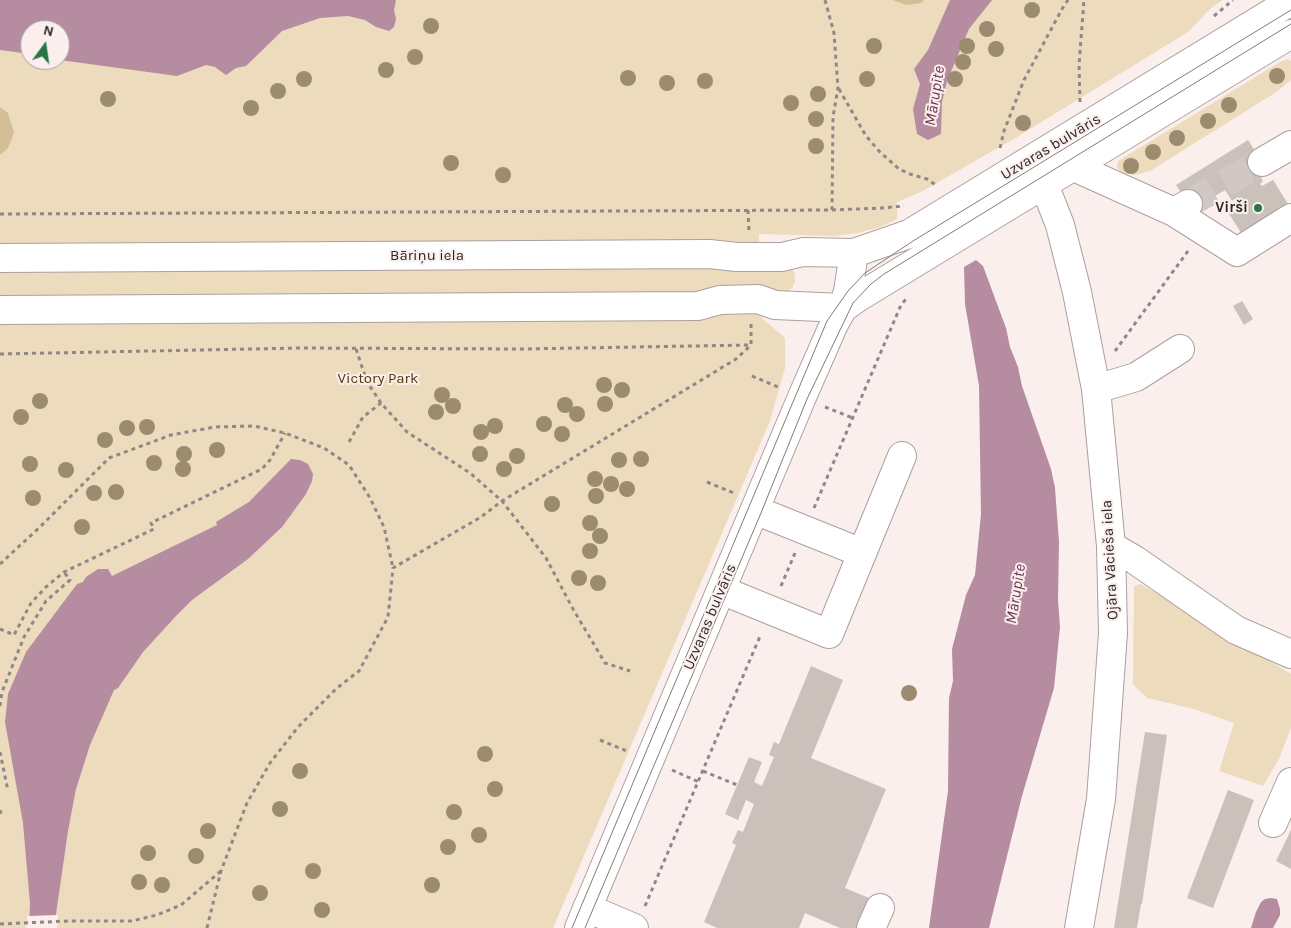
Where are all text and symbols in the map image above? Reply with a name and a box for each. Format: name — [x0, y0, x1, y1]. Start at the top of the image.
north arrow — [20, 20, 70, 70]
text: N — [42, 21, 55, 40]
water label: Mārupīte — [921, 65, 949, 127]
street label: Uzvaras bulvāris — [998, 110, 1104, 184]
place label: Virši — [1215, 199, 1248, 217]
marker: Virši — [1252, 202, 1264, 214]
street label: Bāriņu iela — [390, 247, 464, 265]
park label: Victory Park — [338, 370, 418, 388]
street label: Ojāra Vācieša iela — [1098, 499, 1122, 621]
street label: Uzvaras bulvāris — [680, 561, 740, 673]
water label: Mārupīte — [1002, 563, 1030, 625]

